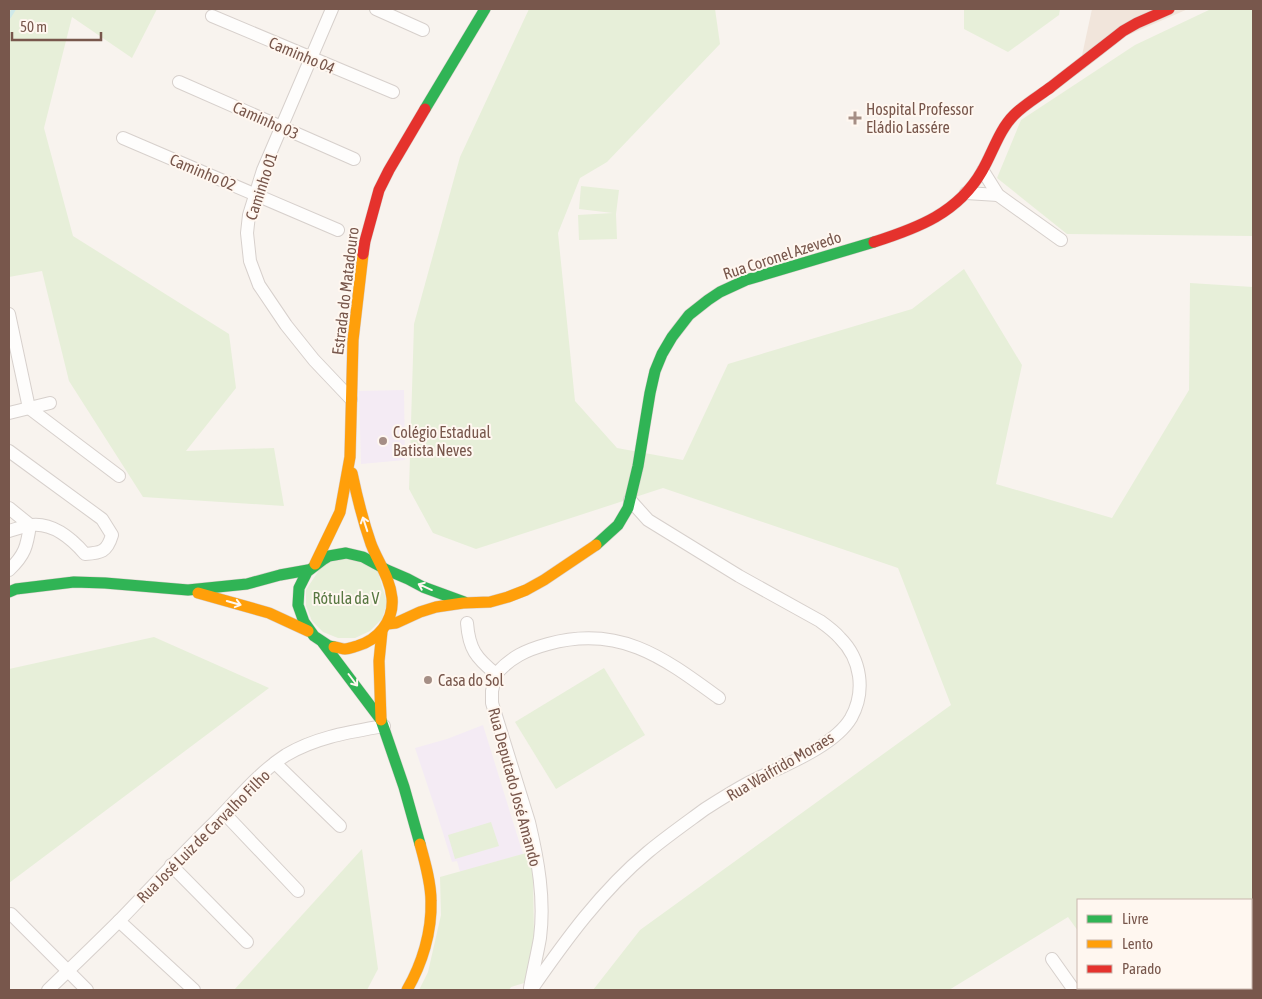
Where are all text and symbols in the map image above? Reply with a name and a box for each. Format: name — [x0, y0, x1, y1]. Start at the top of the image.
scale bar — [12, 10, 101, 42]
text: 50 m — [20, 18, 47, 35]
street label: Caminho 04 — [266, 33, 338, 77]
street label: Caminho 03 — [230, 98, 302, 142]
place label: Hospital Professor Eládio Lassére — [866, 100, 974, 136]
marker: Hospital Professor Eládio Lassére — [848, 111, 862, 125]
street label: Caminho 02 — [167, 150, 239, 194]
street label: Caminho 01 — [242, 150, 280, 222]
street label: Estrada do Matadouro — [328, 226, 362, 356]
street label: Rua Coronel Azevedo — [721, 227, 843, 283]
place label: Colégio Estadual Batista Neves — [393, 423, 492, 459]
marker: Colégio Estadual Batista Neves — [377, 435, 389, 447]
one-way arrow — [359, 516, 369, 532]
one-way arrow — [418, 582, 433, 592]
park label: Rótula da V — [313, 589, 380, 607]
one-way arrow — [226, 599, 242, 609]
place label: Casa do Sol — [438, 671, 504, 689]
one-way arrow — [347, 673, 358, 686]
marker: Casa do Sol — [422, 674, 434, 686]
street label: Rua Deputado José Amando — [484, 706, 545, 869]
street label: Rua Waifrido Moraes — [723, 728, 837, 804]
street label: Rua José Luiz de Carvalho Filho — [133, 766, 273, 906]
legend — [1077, 899, 1252, 989]
text: Livre — [1122, 910, 1149, 927]
text: Lento — [1122, 935, 1153, 952]
text: Parado — [1122, 960, 1161, 977]

